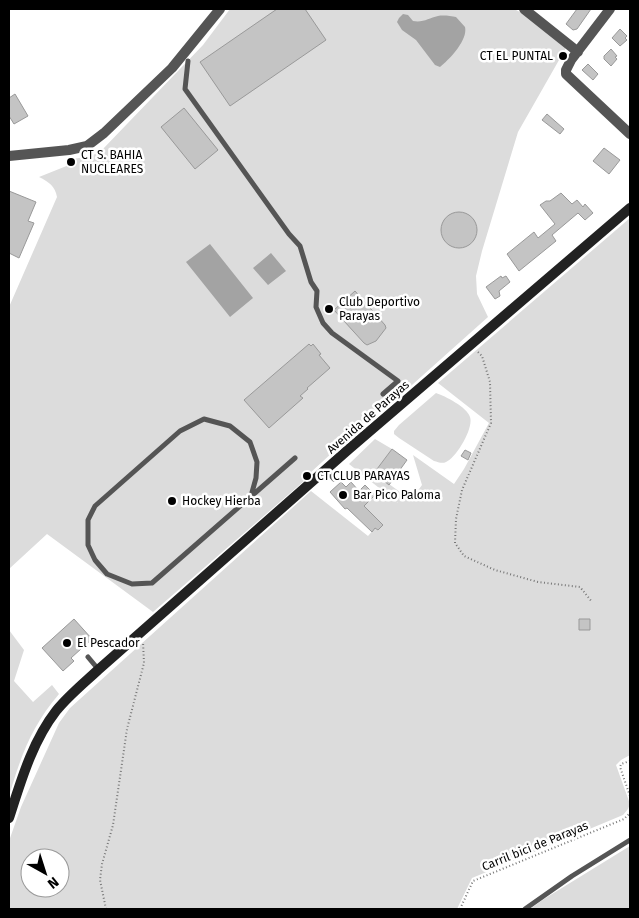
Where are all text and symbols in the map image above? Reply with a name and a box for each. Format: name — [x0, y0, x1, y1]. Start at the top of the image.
place label: CT EL PUNTAL — [480, 49, 553, 63]
marker: CT EL PUNTAL — [557, 50, 569, 62]
place label: CT S. BAHIA NUCLEARES — [81, 148, 144, 176]
marker: CT S. BAHIA NUCLEARES — [65, 156, 77, 168]
place label: Club Deportivo Parayas — [339, 295, 420, 323]
marker: Club Deportivo Parayas — [323, 303, 335, 315]
street label: Avenida de Parayas — [324, 377, 412, 457]
place label: CT CLUB PARAYAS — [317, 469, 410, 483]
marker: CT CLUB PARAYAS — [301, 470, 313, 482]
place label: Bar Pico Paloma — [353, 488, 441, 502]
marker: Bar Pico Paloma — [337, 489, 349, 501]
place label: Hockey Hierba — [182, 494, 261, 508]
marker: Hockey Hierba — [166, 495, 178, 507]
place label: El Pescador — [77, 636, 140, 650]
marker: El Pescador — [61, 637, 73, 649]
street label: Carril bici de Parayas — [480, 818, 591, 874]
north arrow — [20, 848, 70, 898]
text: N — [44, 873, 62, 892]

